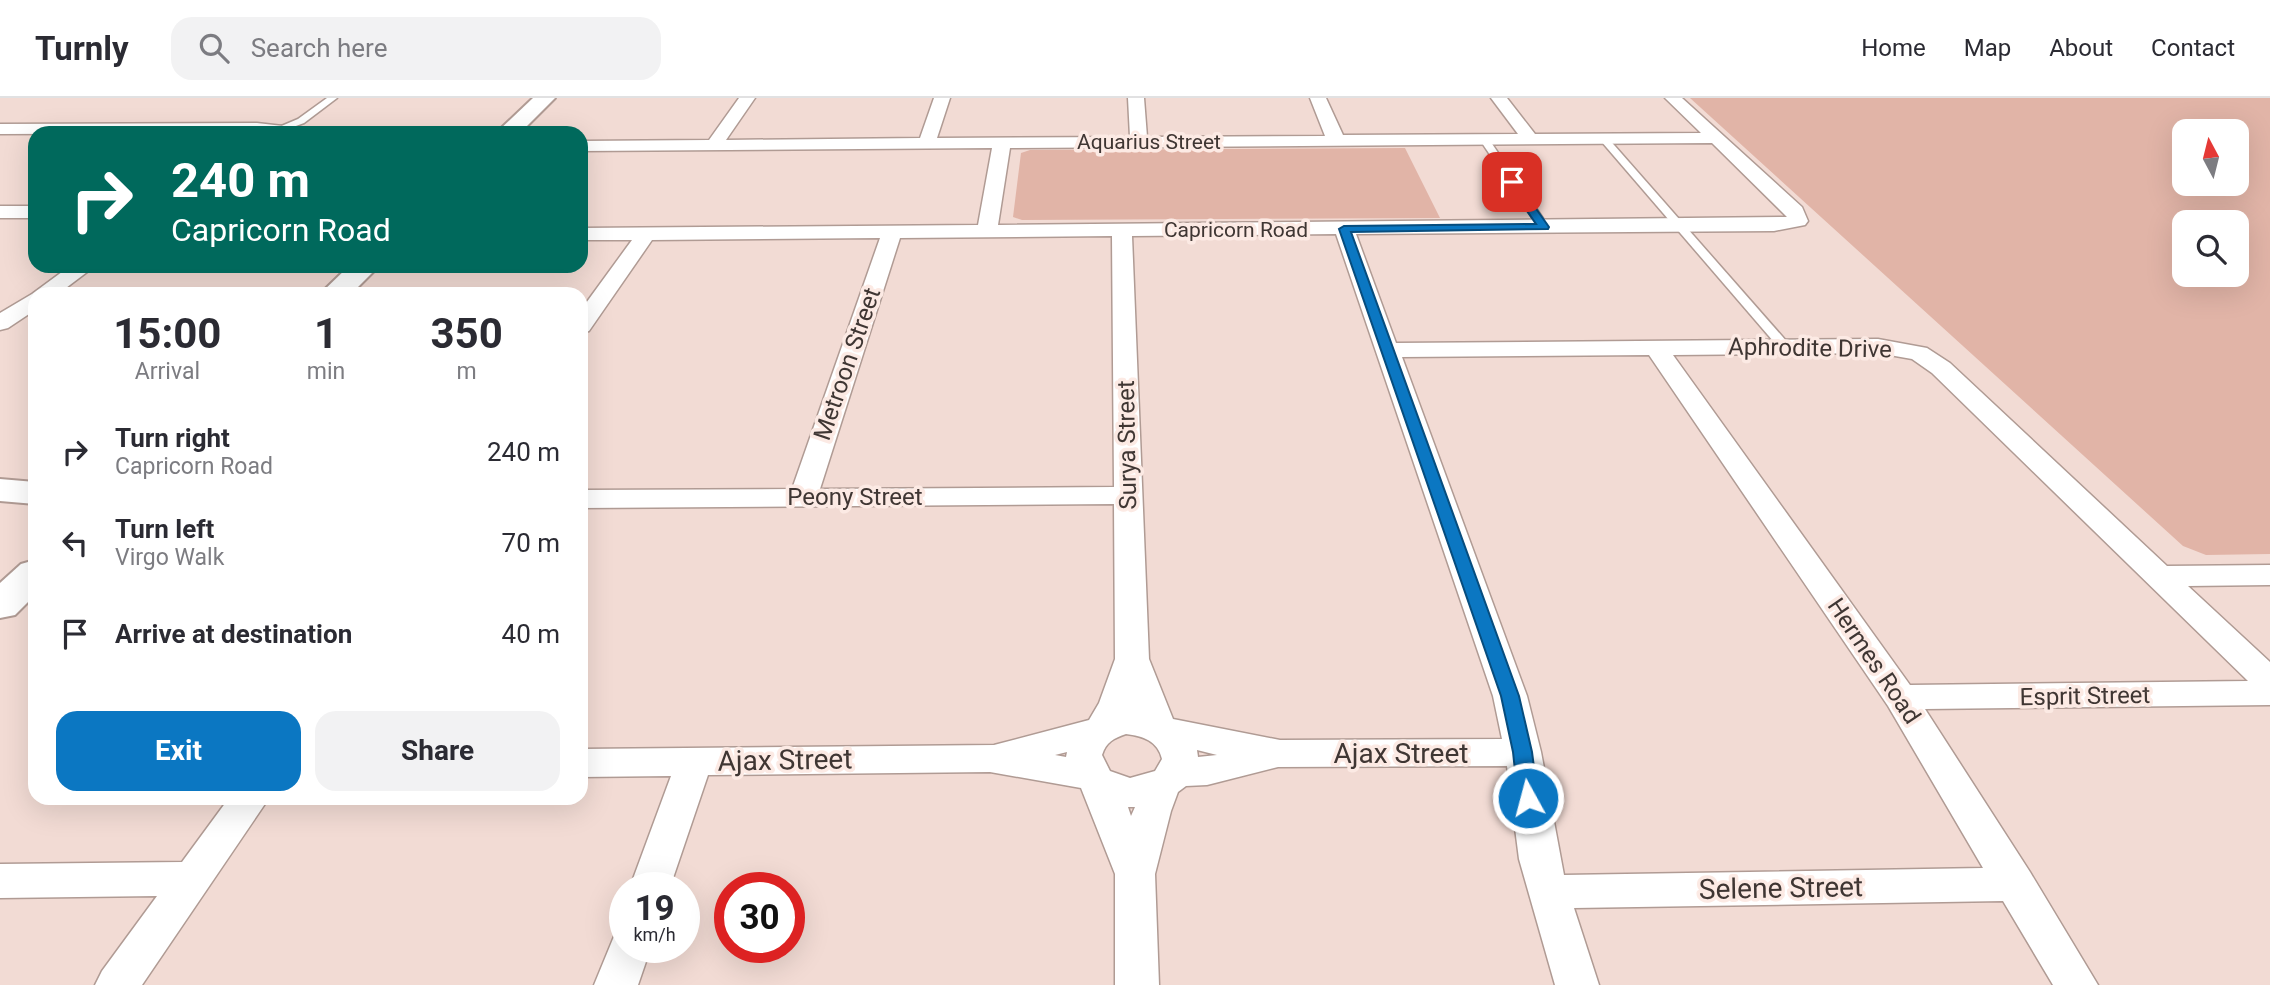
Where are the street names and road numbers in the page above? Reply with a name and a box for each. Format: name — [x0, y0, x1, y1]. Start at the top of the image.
street label: Aquarius Street — [1077, 130, 1221, 154]
street label: Capricorn Road — [1164, 218, 1308, 242]
street label: Metroon Street — [808, 284, 886, 444]
street label: Aphrodite Drive — [1728, 333, 1892, 363]
street label: Surya Street — [1112, 380, 1142, 510]
street label: Peony Street — [787, 483, 923, 511]
street label: Hermes Road — [1822, 593, 1926, 729]
street label: Esprit Street — [2019, 681, 2151, 711]
street label: Ajax Street — [1334, 737, 1468, 770]
street label: Ajax Street — [717, 742, 853, 778]
street label: Selene Street — [1699, 870, 1863, 906]

